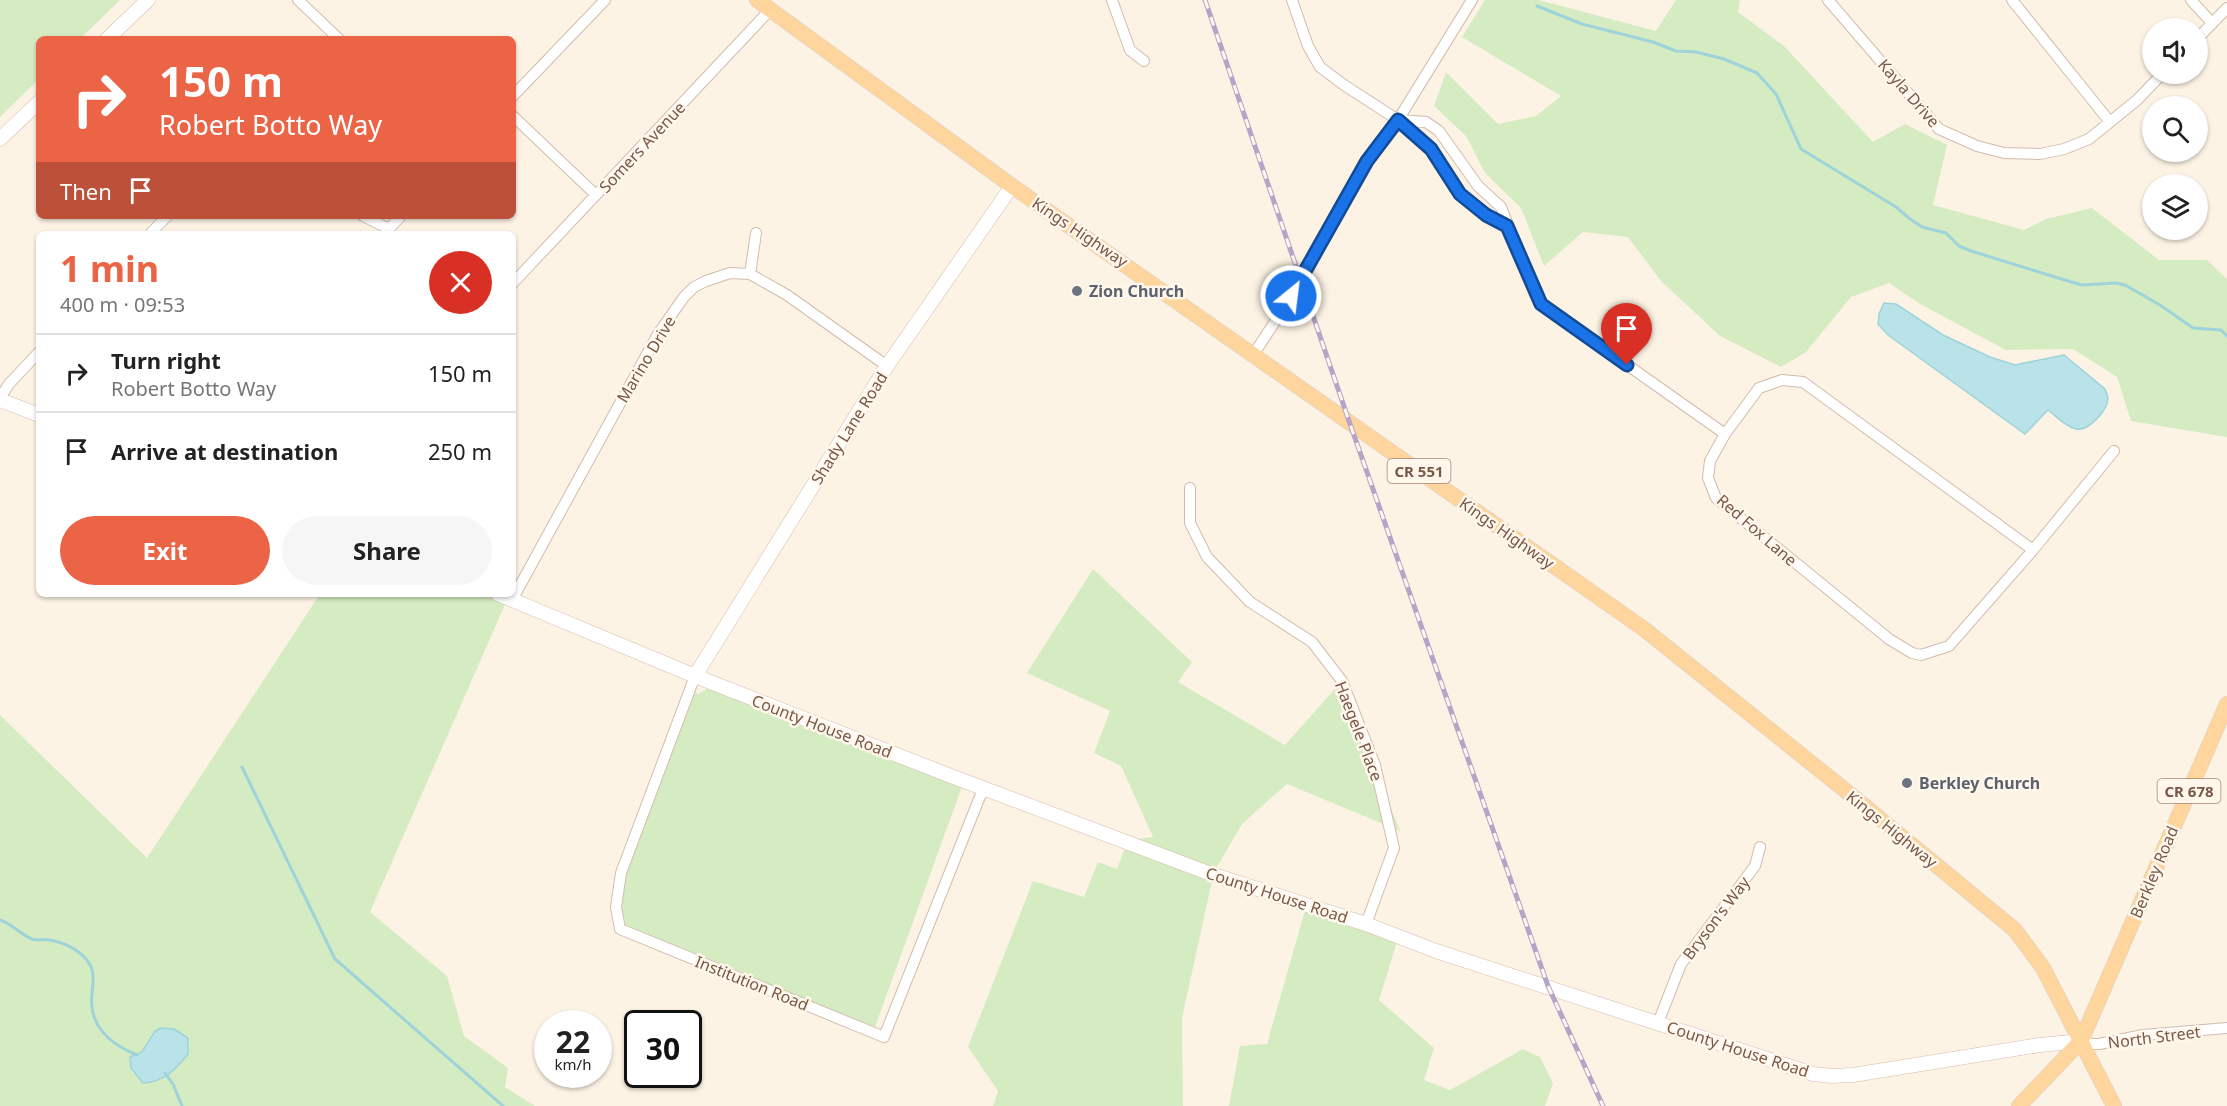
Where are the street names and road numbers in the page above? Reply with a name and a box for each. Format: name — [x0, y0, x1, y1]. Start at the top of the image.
street label: Kayla Drive — [1873, 54, 1945, 132]
street label: Somers Avenue — [594, 97, 690, 197]
street label: Kings Highway — [1028, 192, 1133, 273]
street label: Marino Drive — [611, 312, 681, 406]
street label: Shady Lane Road — [806, 368, 892, 488]
road number: CR 551 — [1388, 459, 1450, 483]
street label: Red Fox Lane — [1712, 489, 1802, 571]
street label: Kings Highway — [1455, 492, 1559, 574]
street label: Haegele Place — [1330, 678, 1388, 784]
street label: County House Road — [749, 689, 895, 763]
road number: CR 678 — [2158, 779, 2220, 803]
street label: Kings Highway — [1842, 786, 1943, 873]
street label: Berkley Road — [2125, 823, 2183, 921]
street label: County House Road — [1203, 862, 1351, 928]
street label: Bryson's Way — [1677, 871, 1755, 964]
street label: Institution Road — [692, 950, 812, 1016]
street label: County House Road — [1664, 1016, 1812, 1082]
street label: North Street — [2107, 1020, 2202, 1054]

